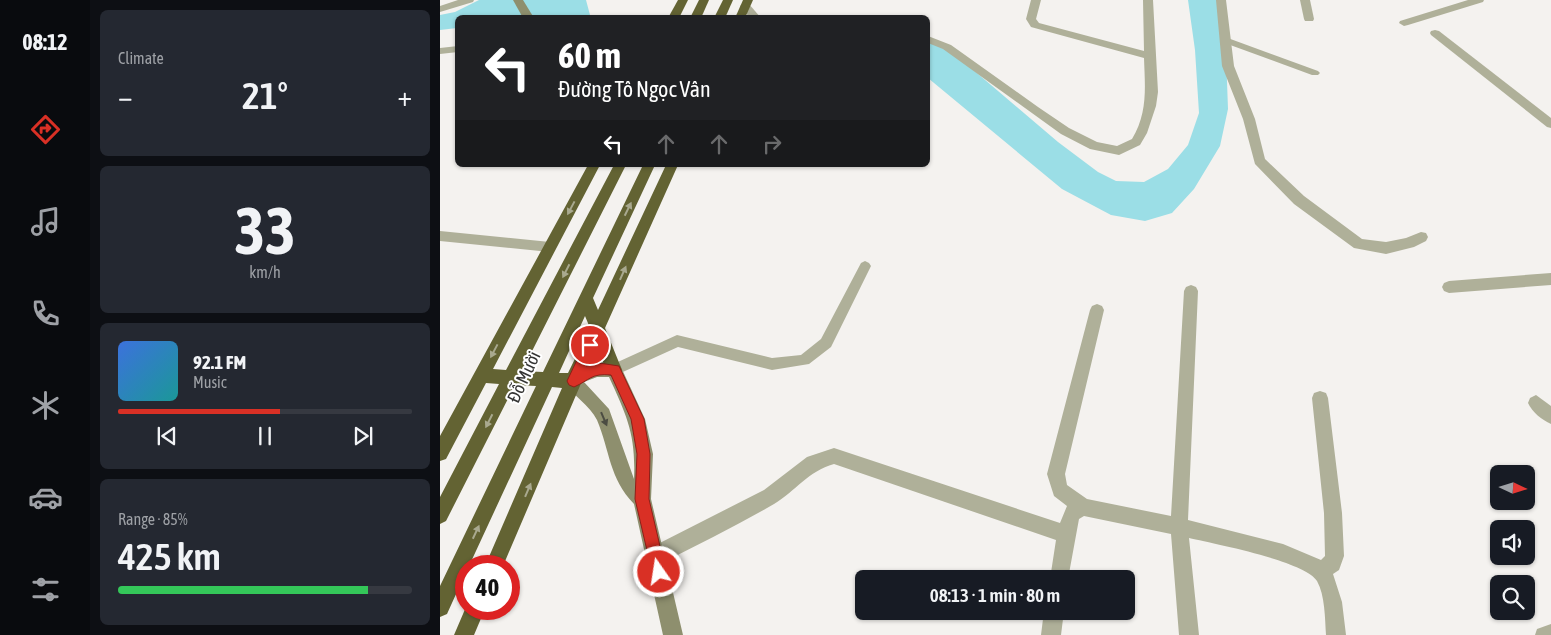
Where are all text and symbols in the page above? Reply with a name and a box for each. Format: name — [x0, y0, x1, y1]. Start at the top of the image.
text: 08:12 — [22, 29, 68, 55]
icon: left — [475, 35, 540, 100]
text: 60 m — [558, 35, 621, 75]
text: Climate — [118, 49, 164, 67]
text: 21° — [242, 74, 288, 117]
text: Đường Tô Ngọc Vân — [558, 76, 711, 102]
text: − — [118, 80, 133, 112]
text: + — [397, 80, 412, 112]
icon: directions — [28, 112, 63, 147]
icon: left — [599, 130, 627, 158]
icon: ahead — [652, 130, 680, 158]
icon: ahead — [705, 130, 733, 158]
icon: right — [758, 130, 786, 158]
text: 33 — [234, 193, 296, 268]
one-way arrow — [567, 201, 575, 215]
one-way arrow — [625, 202, 633, 216]
icon: music — [28, 204, 63, 239]
text: km/h — [249, 263, 281, 281]
one-way arrow — [562, 264, 570, 278]
one-way arrow — [619, 266, 627, 280]
icon: phone — [28, 296, 63, 331]
pin — [569, 324, 611, 366]
icon: arrive — [576, 331, 604, 359]
one-way arrow — [490, 344, 498, 358]
street label: Đỗ Mười — [503, 348, 545, 406]
text: 92.1 FM — [193, 351, 246, 373]
text: Music — [193, 373, 227, 391]
icon: climate — [28, 388, 63, 423]
one-way arrow — [600, 412, 608, 426]
one-way arrow — [485, 414, 493, 428]
icon: previous — [153, 422, 181, 450]
icon: pause — [251, 422, 279, 450]
icon: next — [349, 422, 377, 450]
north arrow — [1490, 465, 1535, 510]
map controls — [1490, 465, 1535, 620]
icon: car — [28, 480, 63, 515]
one-way arrow — [524, 482, 532, 497]
text: Range · 85% — [118, 510, 188, 528]
button: sound — [1490, 520, 1535, 565]
one-way arrow — [472, 524, 480, 539]
text: 425 km — [118, 535, 221, 578]
position arrow — [632, 545, 684, 597]
speed limit sign: 40 — [455, 555, 520, 620]
icon: filters — [28, 572, 63, 607]
button: search — [1490, 575, 1535, 620]
text: 08:13 · 1 min · 80 m — [930, 584, 1060, 606]

